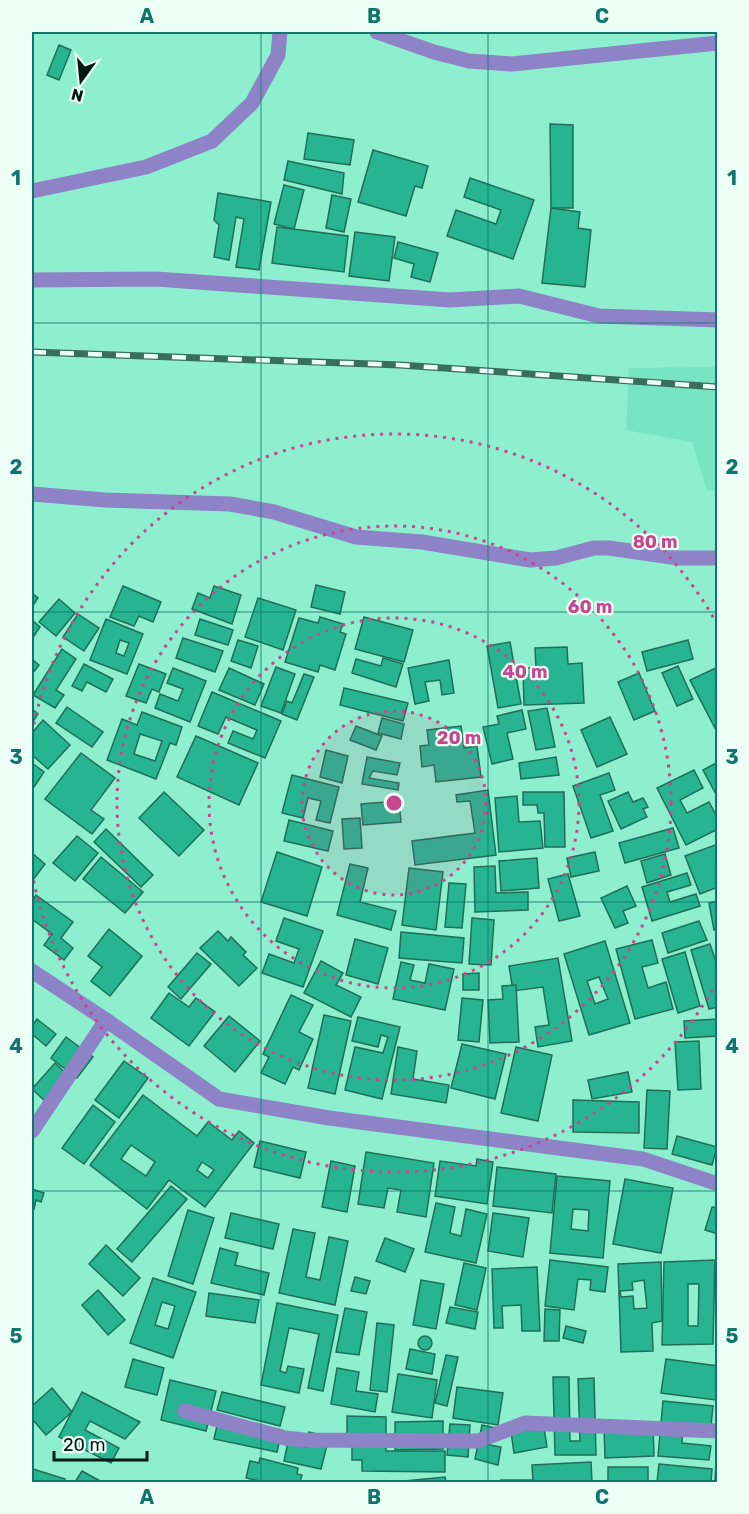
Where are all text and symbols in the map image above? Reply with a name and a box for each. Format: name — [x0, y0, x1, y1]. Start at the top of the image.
text: A — [140, 4, 155, 28]
text: B — [367, 4, 381, 28]
text: C — [595, 4, 609, 28]
north arrow — [51, 51, 111, 111]
text: N — [69, 84, 85, 106]
text: 1 — [11, 166, 21, 190]
text: 1 — [727, 166, 737, 190]
text: 2 — [10, 455, 23, 479]
text: 2 — [726, 455, 739, 479]
text: 80 m — [633, 531, 677, 553]
text: 60 m — [568, 596, 612, 618]
text: 40 m — [503, 661, 547, 683]
text: 20 m — [437, 727, 481, 749]
text: 3 — [9, 745, 23, 769]
text: 3 — [725, 745, 739, 769]
centre of rings — [384, 793, 404, 813]
text: 4 — [9, 1034, 23, 1058]
text: 4 — [725, 1034, 739, 1058]
text: 5 — [10, 1324, 23, 1348]
text: 5 — [726, 1324, 739, 1348]
scale bar — [54, 1424, 147, 1462]
text: 20 m — [63, 1434, 105, 1456]
text: A — [140, 1485, 155, 1509]
text: B — [367, 1485, 381, 1509]
text: C — [595, 1485, 609, 1509]

